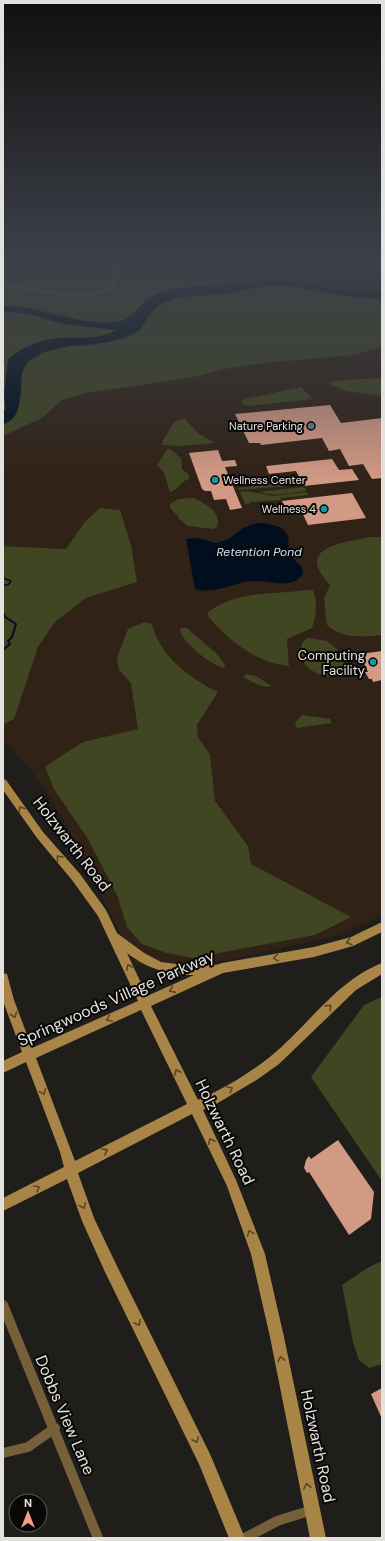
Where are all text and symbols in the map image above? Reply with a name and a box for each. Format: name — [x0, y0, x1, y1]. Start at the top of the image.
place label: Nature Parking — [229, 419, 303, 433]
marker: Nature Parking — [306, 421, 316, 431]
place label: Wellness Center — [223, 473, 306, 487]
marker: Wellness Center — [210, 475, 220, 485]
place label: Wellness 4 — [262, 502, 316, 516]
marker: Wellness 4 — [319, 504, 329, 514]
water label: Retention Pond — [216, 544, 302, 560]
place label: Computing Facility — [298, 647, 365, 679]
marker: Computing Facility — [368, 657, 378, 667]
street label: Holzwarth Road — [28, 792, 116, 896]
one-way arrow — [19, 807, 26, 814]
one-way arrow — [57, 855, 64, 863]
one-way arrow — [346, 937, 353, 946]
street label: Springwoods Village Parkway — [14, 945, 218, 1051]
one-way arrow — [273, 953, 279, 962]
one-way arrow — [126, 964, 134, 971]
one-way arrow — [169, 985, 176, 993]
one-way arrow — [324, 1004, 332, 1012]
one-way arrow — [9, 1012, 17, 1019]
one-way arrow — [105, 1014, 113, 1022]
one-way arrow — [174, 1069, 182, 1077]
street label: Holzwarth Road — [190, 1076, 260, 1188]
one-way arrow — [226, 1087, 233, 1094]
one-way arrow — [39, 1088, 47, 1095]
one-way arrow — [208, 1138, 216, 1146]
one-way arrow — [101, 1149, 109, 1156]
one-way arrow — [33, 1185, 40, 1192]
one-way arrow — [79, 1202, 87, 1209]
one-way arrow — [246, 1229, 254, 1236]
one-way arrow — [134, 1319, 141, 1327]
street label: Dobbs View Lane — [30, 1352, 100, 1478]
one-way arrow — [278, 1356, 286, 1362]
street label: Holzwarth Road — [296, 1388, 340, 1504]
one-way arrow — [191, 1436, 199, 1443]
one-way arrow — [304, 1483, 312, 1489]
north arrow — [8, 1493, 48, 1533]
text: N — [24, 1496, 32, 1510]

